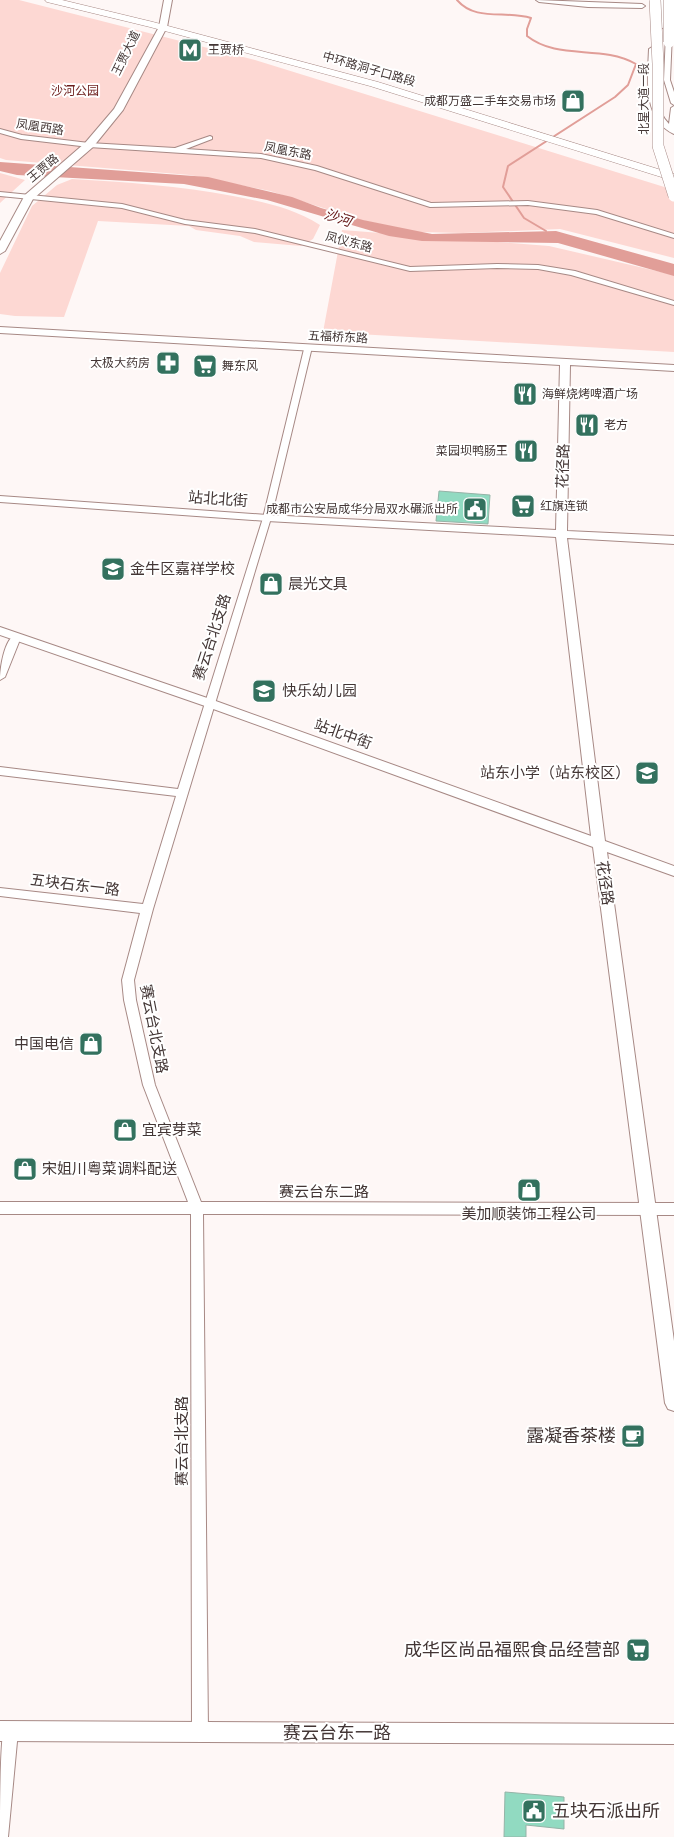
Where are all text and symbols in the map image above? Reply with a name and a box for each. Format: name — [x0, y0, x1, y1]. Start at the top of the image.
street label: 王贾大道 — [109, 28, 143, 78]
metro station icon: 王贾桥 — [177, 37, 203, 63]
place label: 王贾桥 — [208, 43, 244, 57]
street label: 中环路洞子口路段 — [321, 49, 417, 89]
street label: 北星大道一段 — [637, 63, 651, 135]
park label: 沙河公园 — [51, 84, 99, 98]
shop icon: 成都万盛二手车交易市场 — [560, 88, 586, 114]
place label: 成都万盛二手车交易市场 — [424, 94, 556, 108]
street label: 凤凰西路 — [15, 117, 65, 137]
street label: 凤凰东路 — [263, 140, 313, 162]
street label: 王贾路 — [25, 151, 61, 185]
water label: 沙河 — [322, 206, 357, 231]
street label: 凤仪东路 — [324, 229, 374, 255]
street label: 五福桥东路 — [308, 328, 368, 346]
pharmacy icon: 太极大药房 — [155, 350, 181, 376]
supermarket icon: 舞东风 — [192, 353, 218, 379]
place label: 太极大药房 — [90, 356, 150, 370]
place label: 舞东风 — [222, 359, 258, 373]
restaurant icon: 海鲜烧烤啤酒广场 — [512, 381, 538, 407]
place label: 海鲜烧烤啤酒广场 — [542, 387, 638, 401]
restaurant icon: 老方 — [574, 412, 600, 438]
place label: 老方 — [604, 418, 628, 432]
restaurant icon: 菜园坝鸭肠王 — [513, 438, 539, 464]
street label: 花径路 — [553, 443, 573, 489]
place label: 菜园坝鸭肠王 — [436, 444, 508, 458]
street label: 站北北街 — [187, 488, 249, 510]
supermarket icon: 红旗连锁 — [510, 493, 536, 519]
public building icon: 成都市公安局成华分局双水碾派出所 — [462, 496, 488, 522]
place label: 红旗连锁 — [540, 499, 588, 513]
place label: 成都市公安局成华分局双水碾派出所 — [266, 502, 458, 516]
school or university icon: 金牛区嘉祥学校 — [100, 556, 126, 582]
place label: 金牛区嘉祥学校 — [130, 560, 235, 578]
shop icon: 晨光文具 — [258, 571, 284, 597]
place label: 晨光文具 — [288, 575, 348, 593]
street label: 赛云台北支路 — [190, 591, 234, 683]
school or university icon: 快乐幼儿园 — [251, 678, 277, 704]
place label: 快乐幼儿园 — [282, 682, 357, 700]
street label: 站北中街 — [312, 715, 374, 753]
school or university icon: 站东小学（站东校区） — [634, 760, 660, 786]
place label: 站东小学（站东校区） — [480, 764, 630, 782]
street label: 花径路 — [593, 859, 617, 907]
street label: 五块石东一路 — [29, 871, 121, 899]
street label: 赛云台北支路 — [137, 983, 171, 1075]
shop icon: 中国电信 — [78, 1031, 104, 1057]
place label: 中国电信 — [14, 1035, 74, 1053]
shop icon: 宜宾芽菜 — [112, 1117, 138, 1143]
place label: 宜宾芽菜 — [142, 1121, 202, 1139]
shop icon: 宋姐川粤菜调料配送 — [12, 1156, 38, 1182]
place label: 宋姐川粤菜调料配送 — [42, 1160, 177, 1178]
shop icon: 美加顺装饰工程公司 — [516, 1177, 542, 1203]
street label: 赛云台东二路 — [279, 1183, 369, 1201]
place label: 美加顺装饰工程公司 — [461, 1205, 597, 1223]
street label: 赛云台北支路 — [173, 1396, 191, 1486]
cafe icon: 露凝香茶楼 — [620, 1423, 646, 1449]
place label: 露凝香茶楼 — [526, 1425, 616, 1447]
supermarket icon: 成华区尚品福熙食品经营部 — [625, 1637, 651, 1663]
place label: 成华区尚品福熙食品经营部 — [404, 1639, 620, 1661]
street label: 赛云台东一路 — [283, 1722, 391, 1744]
public building icon: 五块石派出所 — [521, 1798, 547, 1824]
place label: 五块石派出所 — [552, 1800, 660, 1822]

